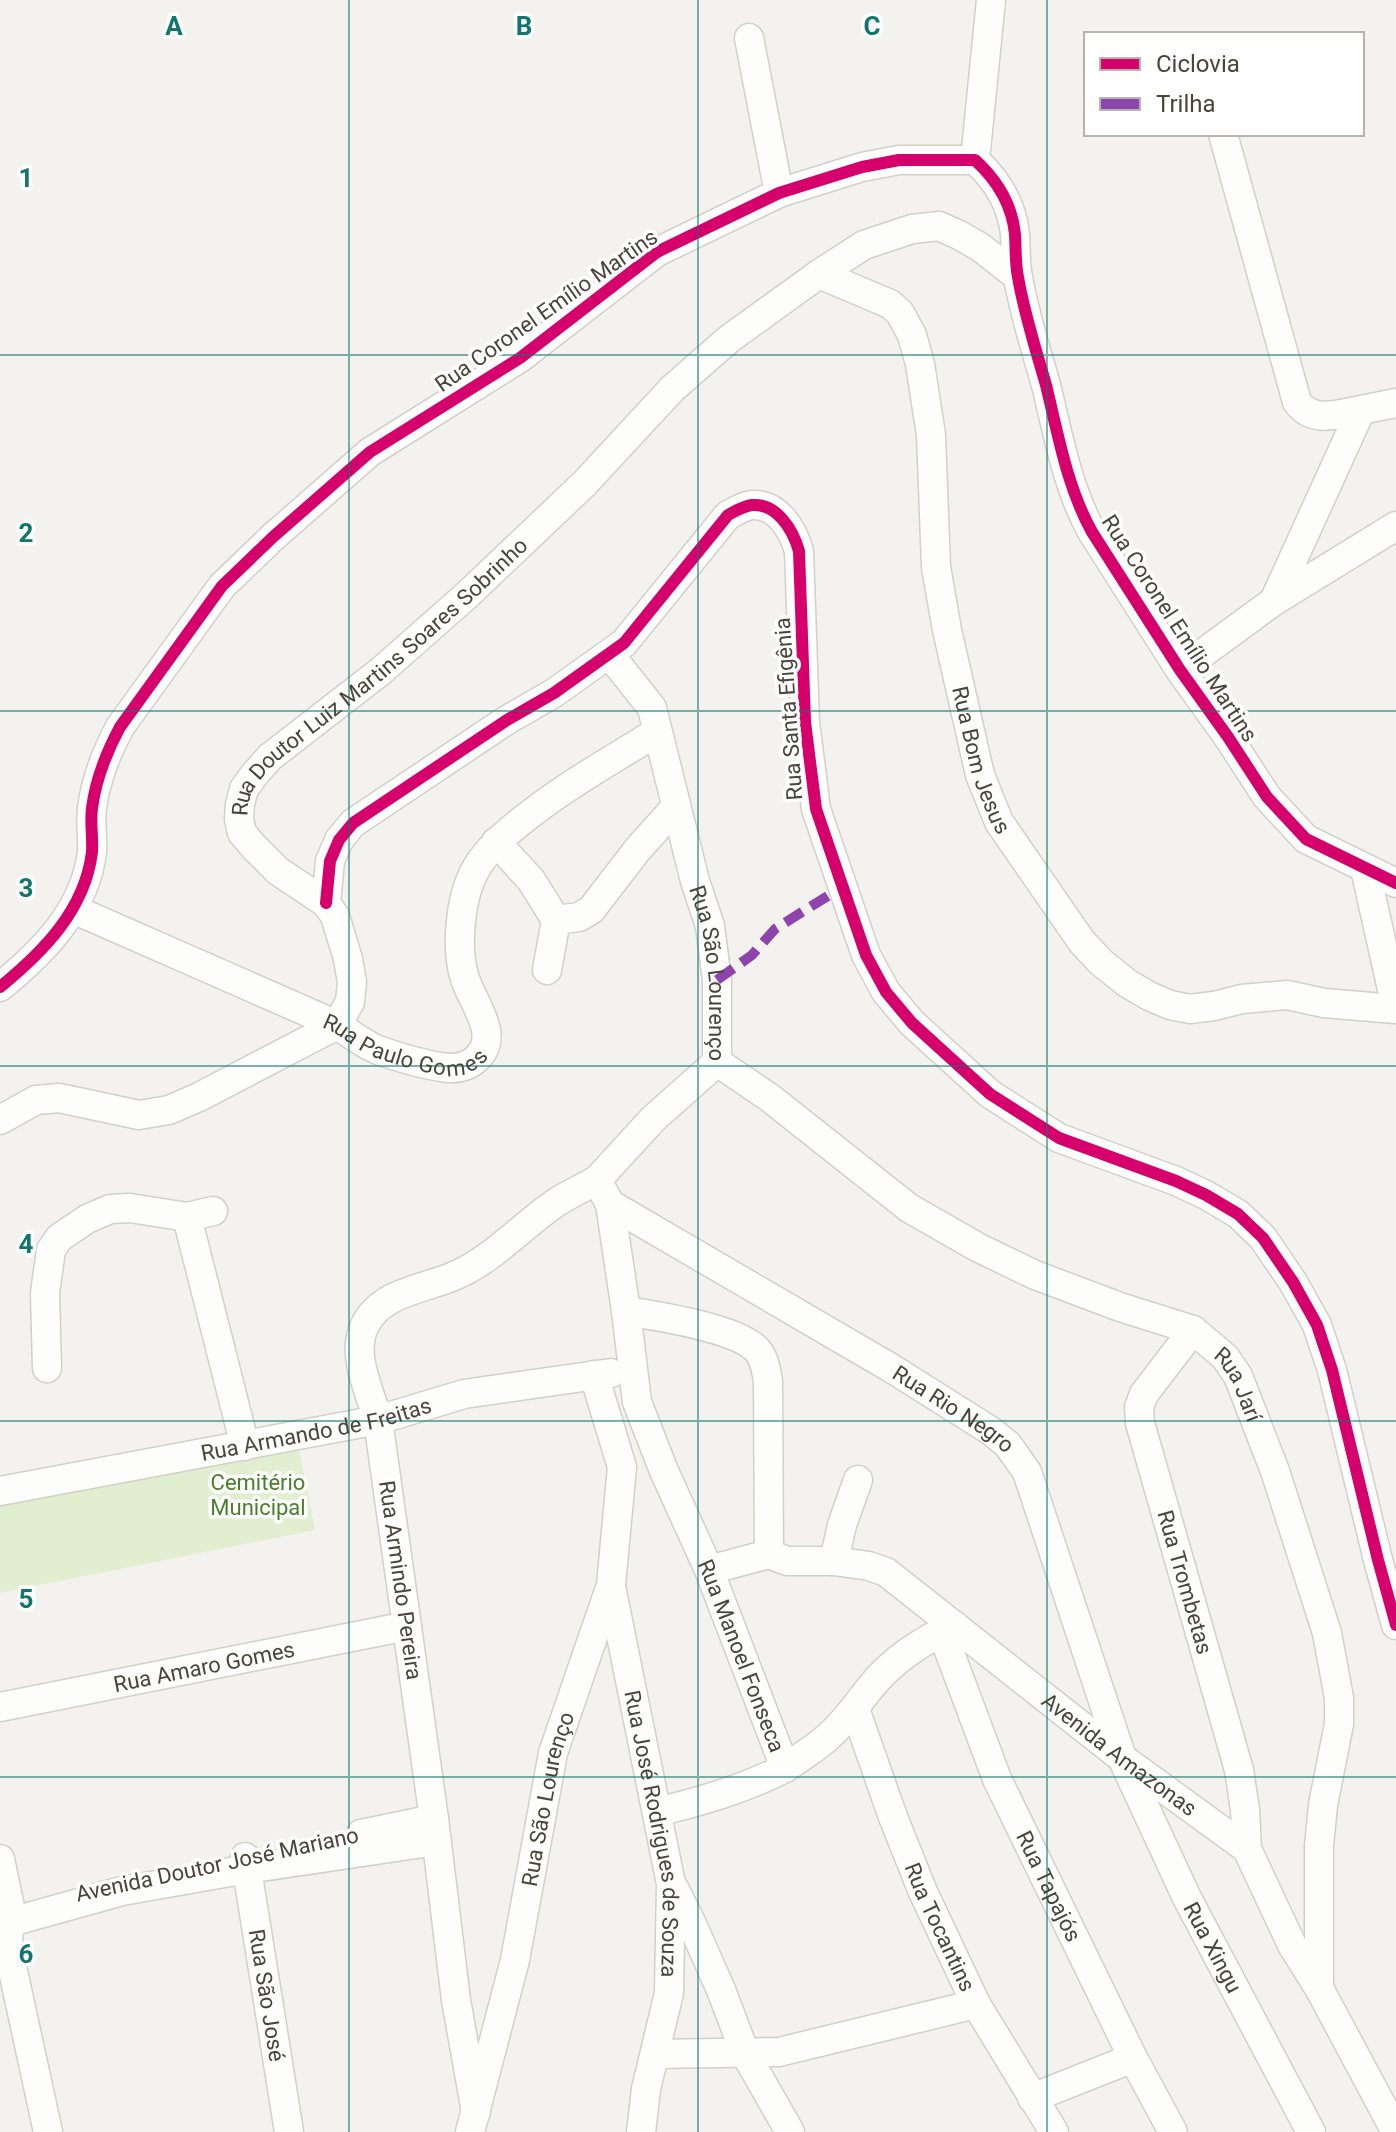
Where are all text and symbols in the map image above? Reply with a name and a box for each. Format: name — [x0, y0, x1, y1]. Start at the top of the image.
text: A — [165, 11, 183, 41]
text: B — [516, 11, 532, 41]
text: C — [863, 11, 881, 41]
legend — [1084, 32, 1364, 136]
text: Ciclovia — [1156, 50, 1240, 78]
text: Trilha — [1156, 90, 1216, 118]
text: 1 — [19, 163, 33, 193]
street label: Rua Coronel Emílio Martins — [430, 224, 662, 397]
street label: Rua Coronel Emílio Martins — [1097, 510, 1262, 746]
text: 2 — [19, 518, 33, 548]
street label: Rua Doutor Luiz Martins Soares Sobrinho — [227, 533, 533, 817]
street label: Rua Santa Efigênia — [770, 617, 807, 801]
street label: Rua Bom Jesus — [947, 684, 1015, 839]
text: 3 — [19, 873, 33, 903]
street label: Rua São Lourenço — [684, 882, 729, 1061]
street label: Rua Paulo Gomes — [319, 1009, 493, 1082]
text: 4 — [19, 1229, 34, 1259]
street label: Rua Jarí — [1209, 1342, 1267, 1427]
street label: Rua Rio Negro — [888, 1360, 1019, 1458]
street label: Rua Armando de Freitas — [199, 1393, 434, 1466]
park label: Cemitério Municipal — [210, 1470, 306, 1520]
street label: Rua Armindo Pereira — [374, 1479, 427, 1681]
street label: Rua Trombetas — [1152, 1507, 1217, 1657]
street label: Rua Manoel Fonseca — [693, 1555, 790, 1756]
text: 5 — [19, 1584, 33, 1614]
street label: Rua Amaro Gomes — [111, 1637, 297, 1697]
street label: Rua José Rodrigues de Souza — [619, 1688, 683, 1978]
street label: Avenida Amazonas — [1037, 1688, 1202, 1821]
street label: Rua São Lourenço — [517, 1709, 579, 1888]
street label: Avenida Doutor José Mariano — [73, 1822, 361, 1907]
street label: Rua Tapajós — [1011, 1827, 1086, 1946]
street label: Rua Tocantins — [899, 1859, 980, 1995]
street label: Rua Xingu — [1178, 1898, 1247, 1997]
street label: Rua São José — [244, 1927, 290, 2063]
text: 6 — [19, 1939, 34, 1969]

